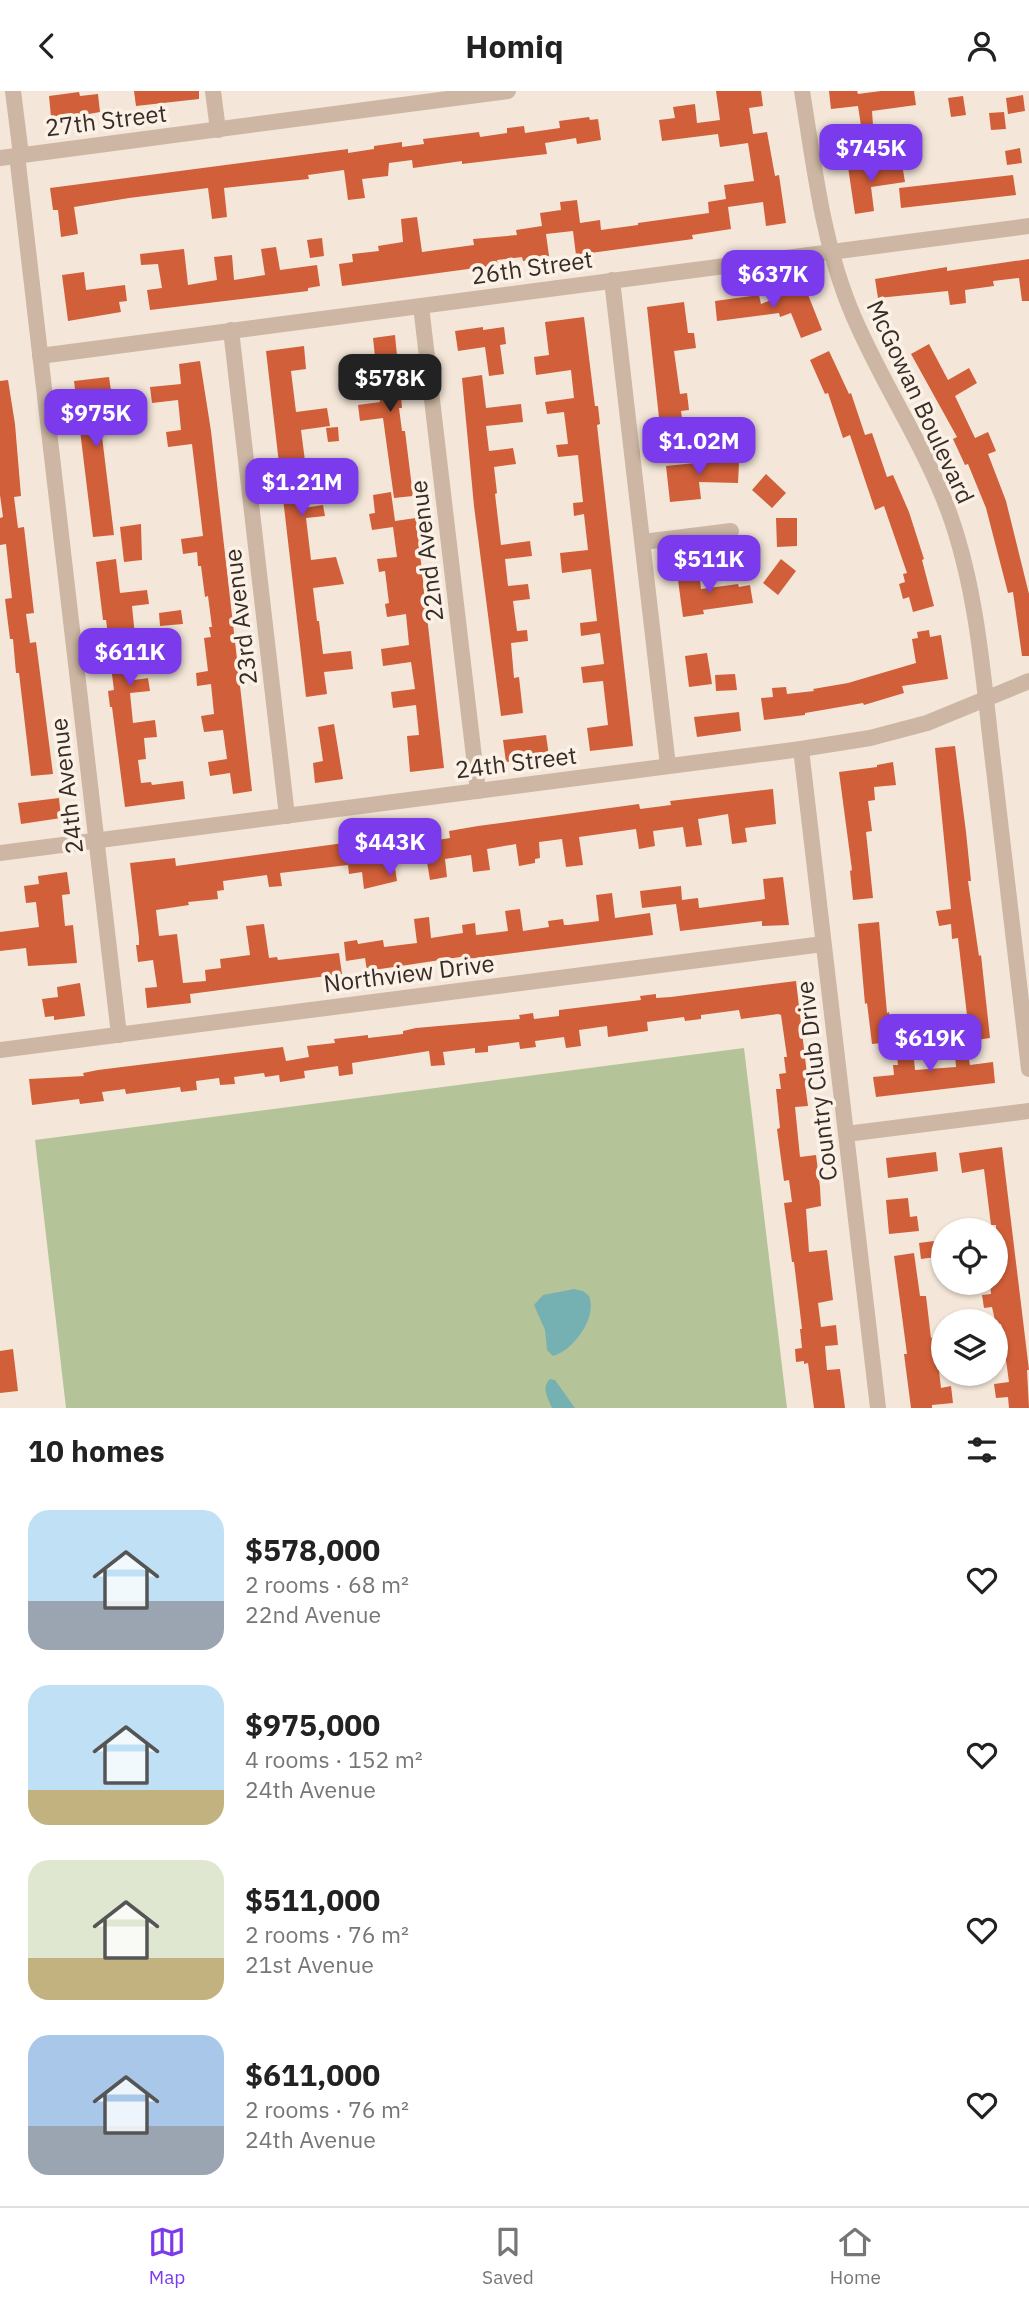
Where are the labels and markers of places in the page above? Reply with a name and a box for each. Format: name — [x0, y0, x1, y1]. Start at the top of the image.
pin: $745K — [822, 125, 920, 184]
pin: $637K — [724, 251, 822, 310]
pin: $578K — [341, 355, 439, 414]
pin: $975K — [47, 389, 145, 449]
pin: $1.02M — [642, 417, 756, 477]
pin: $1.21M — [245, 459, 359, 518]
pin: $511K — [660, 535, 758, 595]
pin: $611K — [81, 629, 179, 688]
pin: $443K — [341, 819, 439, 878]
pin: $619K — [881, 1014, 979, 1074]

